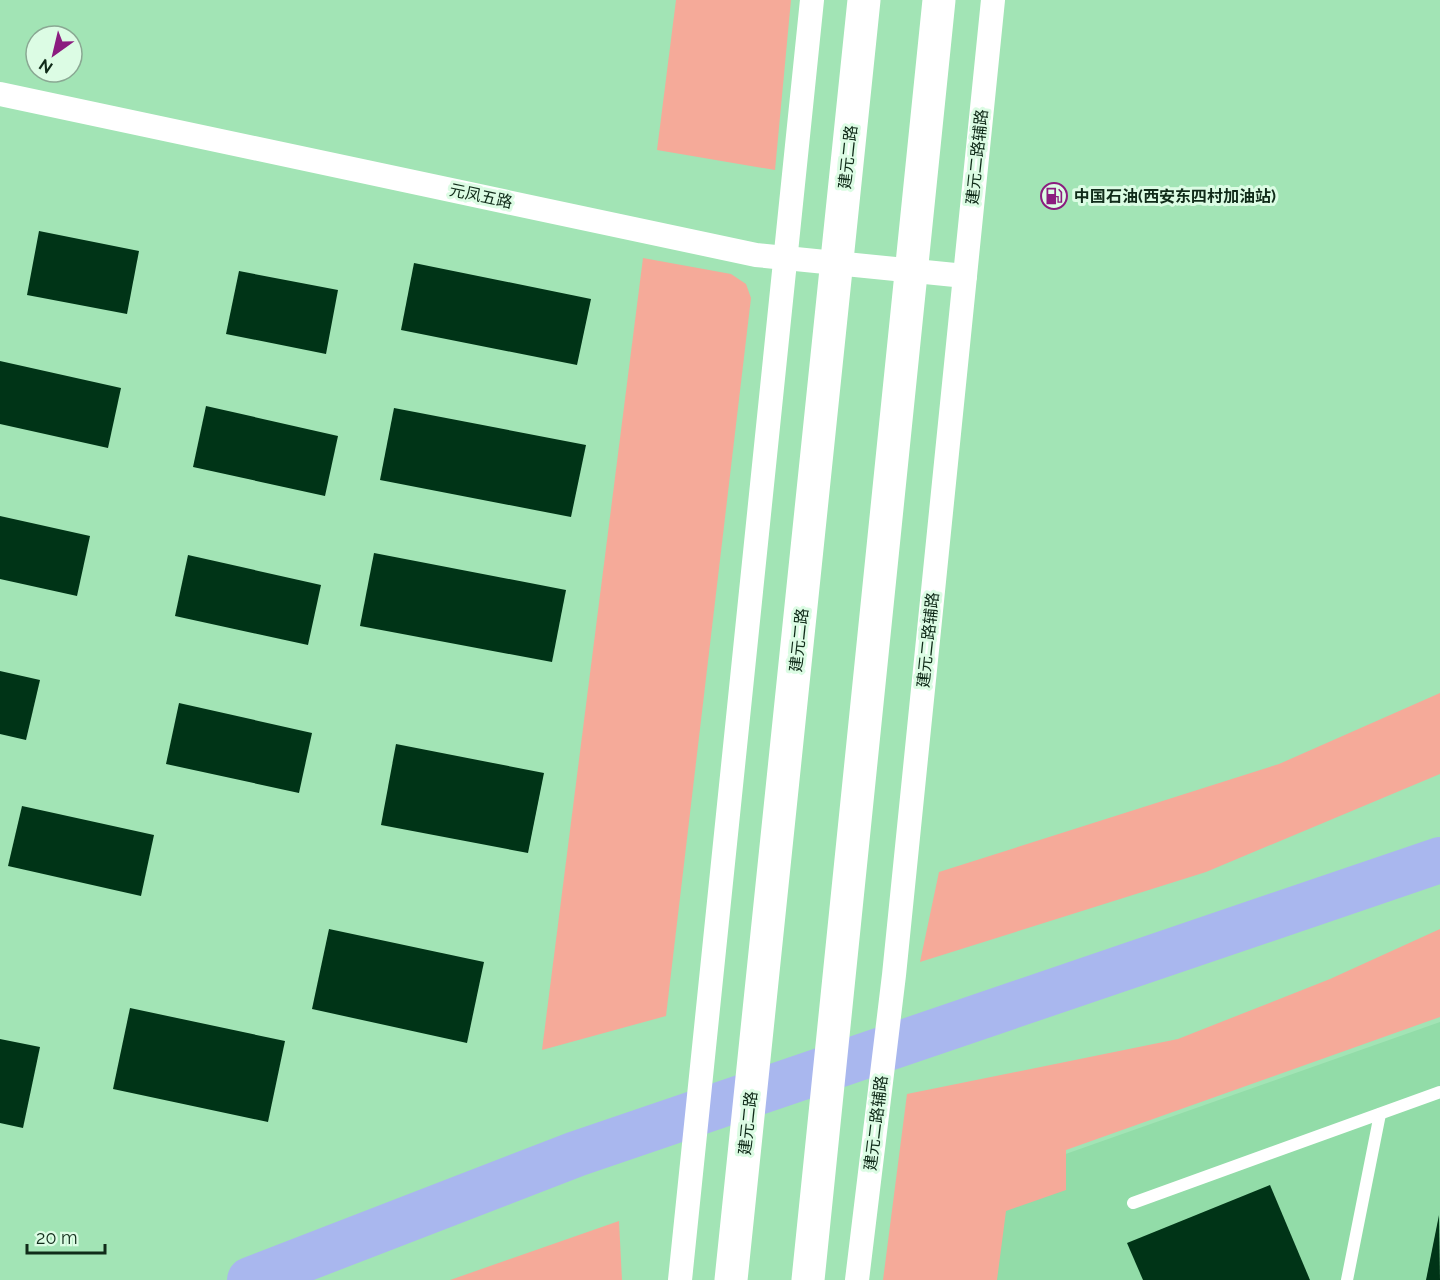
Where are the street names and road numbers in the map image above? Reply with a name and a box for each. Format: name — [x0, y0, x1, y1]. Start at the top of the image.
street label: 建元二路辅路 — [963, 108, 991, 206]
street label: 建元二路 — [835, 124, 861, 190]
street label: 元凤五路 — [448, 180, 514, 212]
street label: 建元二路辅路 — [914, 591, 942, 689]
street label: 建元二路 — [786, 607, 812, 673]
street label: 建元二路辅路 — [861, 1074, 891, 1172]
street label: 建元二路 — [735, 1090, 761, 1156]

